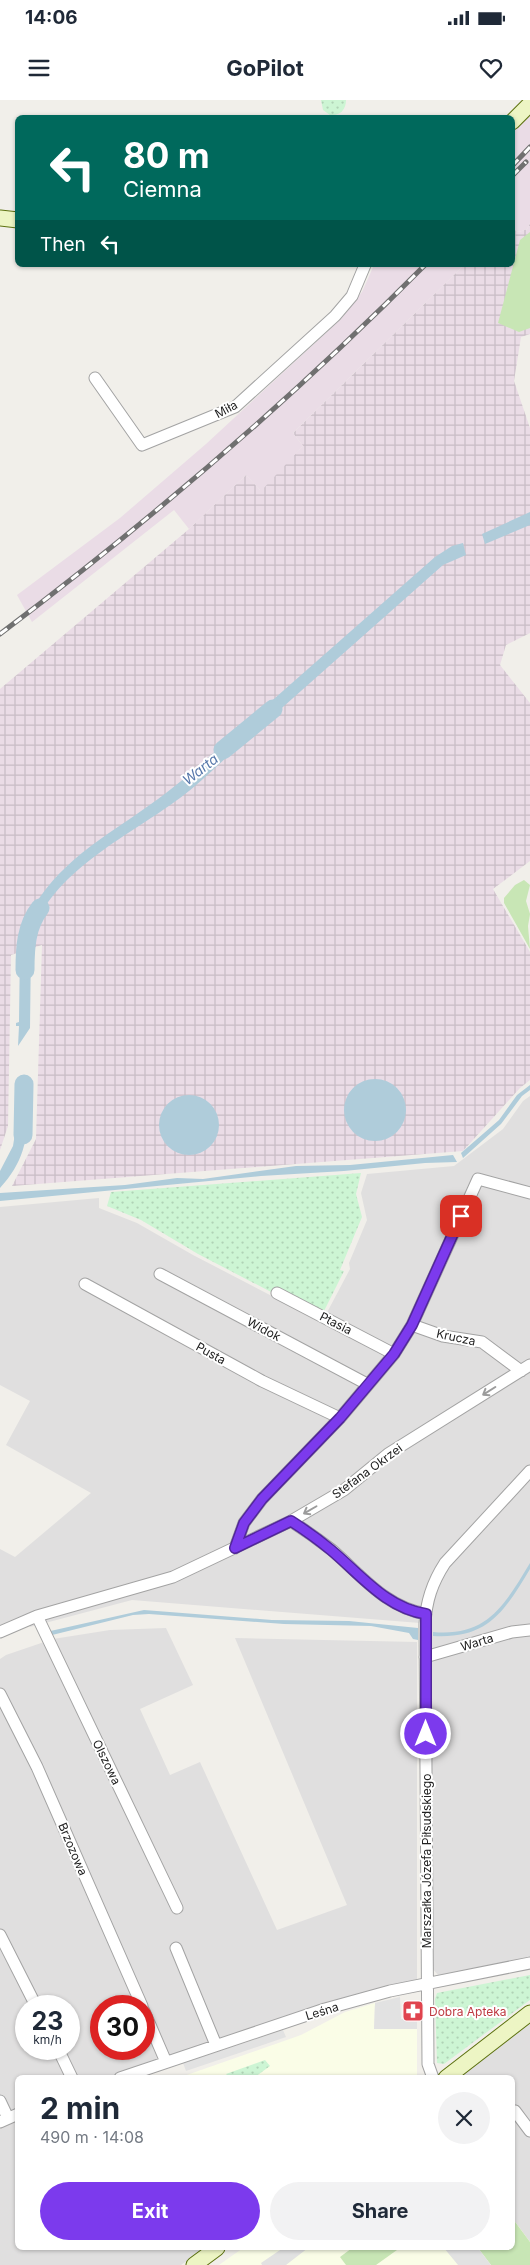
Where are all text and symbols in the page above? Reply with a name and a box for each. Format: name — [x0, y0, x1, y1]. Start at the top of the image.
text: 14:06 — [25, 6, 78, 29]
icon: menu — [25, 54, 53, 82]
icon: heart — [477, 54, 505, 82]
text: GoPilot — [226, 55, 304, 81]
text: 80 m — [123, 134, 210, 176]
icon: left — [40, 135, 105, 200]
text: Ciemna — [123, 176, 202, 202]
icon: left — [96, 230, 124, 258]
text: Then — [40, 233, 86, 256]
street label: Miła — [212, 397, 240, 421]
water label: Warta — [179, 750, 221, 788]
pin — [440, 1195, 482, 1237]
icon: arrive — [447, 1202, 475, 1230]
street label: Ptasia — [317, 1309, 355, 1337]
street label: Widok — [245, 1314, 284, 1344]
street label: Krucza — [435, 1326, 477, 1348]
street label: Pusta — [193, 1339, 229, 1367]
one-way arrow — [482, 1386, 496, 1396]
street label: Stefana Okrzei — [329, 1440, 405, 1502]
one-way arrow — [303, 1505, 317, 1515]
street label: Warta — [459, 1630, 495, 1654]
position arrow — [399, 1707, 451, 1759]
street label: Olszowa — [90, 1737, 124, 1787]
street label: Marszałka Józefa Piłsudskiego — [419, 1774, 434, 1948]
street label: Brzozowa — [55, 1820, 91, 1878]
speed limit sign: 30 — [90, 1995, 155, 2060]
street label: Leśna — [304, 1999, 340, 2023]
pharmacy icon: Dobra Apteka — [401, 1999, 425, 2023]
place label: Dobra Apteka — [429, 2004, 507, 2019]
text: 23 — [32, 2006, 63, 2036]
text: km/h — [33, 2032, 62, 2047]
text: 2 min — [40, 2090, 120, 2126]
button: close — [438, 2092, 490, 2144]
text: 490 m · 14:08 — [40, 2127, 144, 2147]
button: Exit — [40, 2182, 260, 2240]
button: Share — [270, 2182, 490, 2240]

